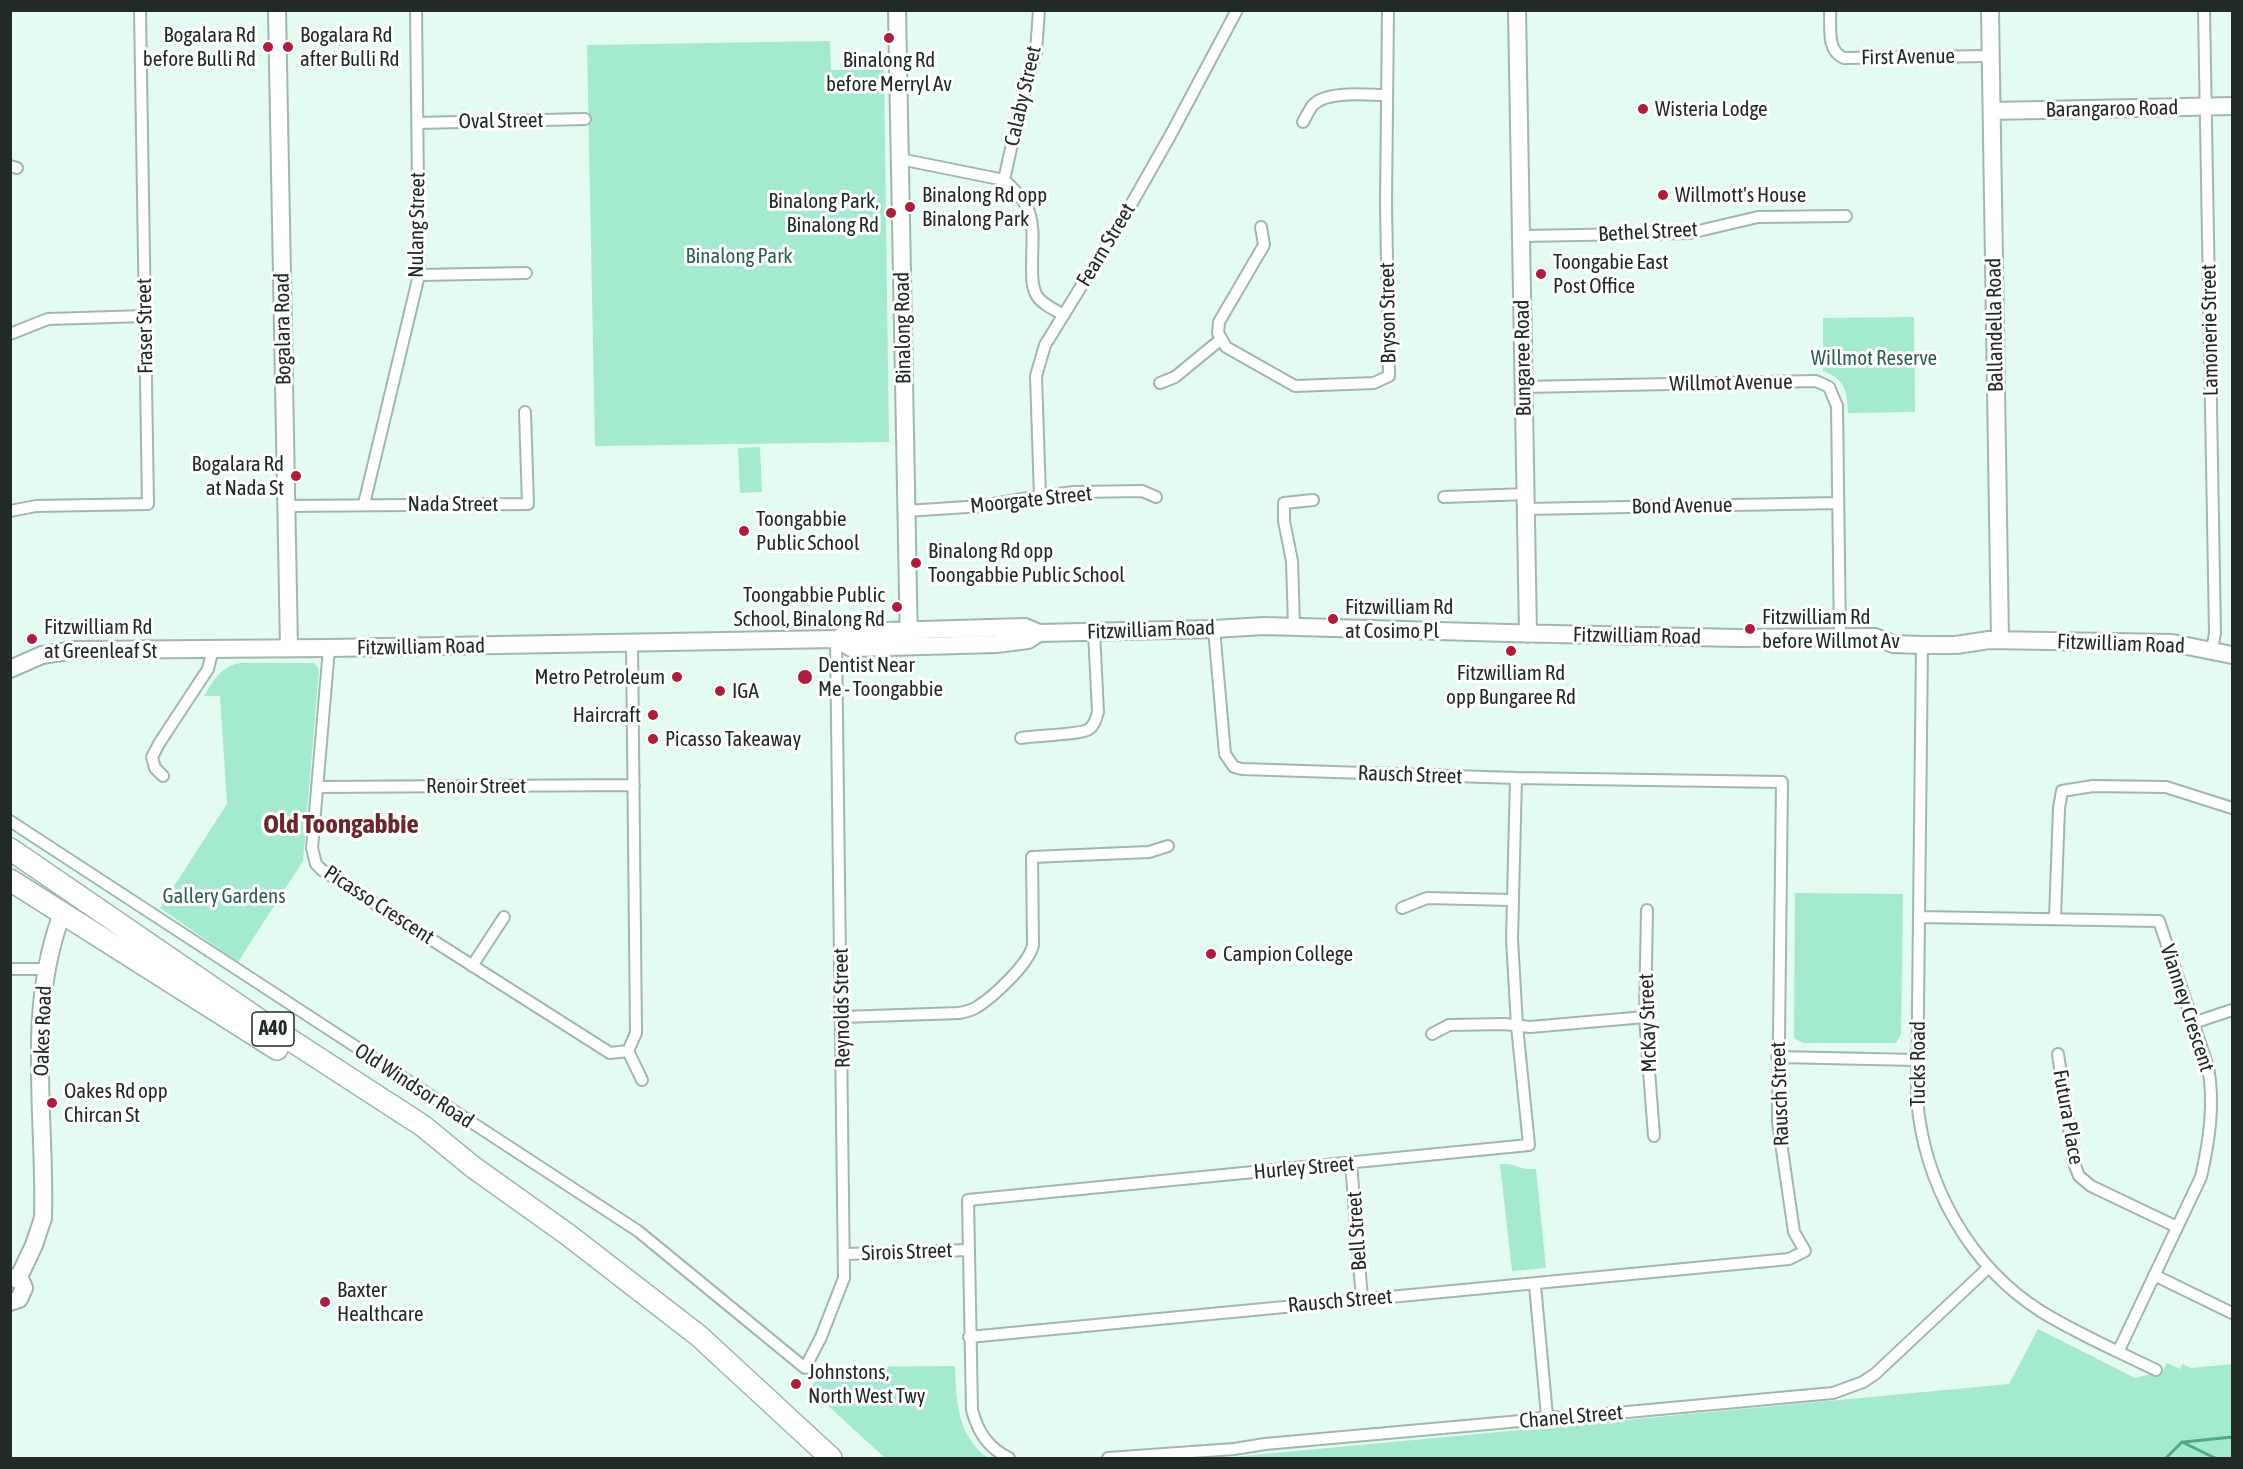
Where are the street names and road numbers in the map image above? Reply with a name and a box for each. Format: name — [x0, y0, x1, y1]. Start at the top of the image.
street label: Calaby Street — [999, 44, 1047, 148]
street label: First Avenue — [1861, 44, 1955, 70]
street label: Barangaroo Road — [2045, 95, 2179, 123]
street label: Oval Street — [458, 108, 544, 134]
street label: Nulang Street — [403, 172, 431, 278]
street label: Fearn Street — [1071, 199, 1141, 291]
street label: Bethel Street — [1598, 217, 1698, 247]
street label: Ballandella Road — [1981, 258, 2009, 392]
street label: Bryson Street — [1375, 262, 1401, 364]
street label: Lamonerie Street — [2196, 264, 2224, 396]
street label: Binalong Road — [889, 272, 917, 384]
street label: Bogalara Road — [269, 273, 297, 385]
street label: Fraser Street — [132, 278, 158, 374]
street label: Bungaree Road — [1509, 299, 1537, 417]
street label: Willmot Avenue — [1669, 369, 1793, 397]
street label: Moorgate Street — [969, 481, 1093, 519]
street label: Nada Street — [408, 491, 498, 517]
street label: Bond Avenue — [1631, 493, 1733, 519]
street label: Fitzwilliam Road — [1087, 615, 1215, 645]
street label: Fitzwilliam Road — [1573, 622, 1701, 650]
street label: Fitzwilliam Road — [2057, 629, 2185, 659]
street label: Fitzwilliam Road — [357, 633, 485, 661]
street label: Rausch Street — [1357, 761, 1463, 789]
street label: Renoir Street — [426, 773, 526, 799]
street label: Picasso Crescent — [319, 860, 439, 950]
street label: Vianney Crescent — [2155, 941, 2219, 1075]
street label: Reynolds Street — [828, 948, 856, 1068]
street label: McKay Street — [1634, 973, 1662, 1073]
street label: Oakes Road — [29, 985, 57, 1077]
road number: A40 — [252, 1012, 294, 1046]
street label: Tucks Road — [1905, 1021, 1931, 1107]
street label: Old Windsor Road — [350, 1038, 478, 1134]
street label: Rausch Street — [1766, 1041, 1794, 1147]
street label: Futura Place — [2047, 1068, 2089, 1166]
street label: Hurley Street — [1253, 1151, 1355, 1185]
street label: Bell Street — [1342, 1190, 1372, 1272]
street label: Sirois Street — [861, 1238, 953, 1266]
street label: Rausch Street — [1287, 1284, 1393, 1318]
street label: Chanel Street — [1518, 1400, 1624, 1434]

